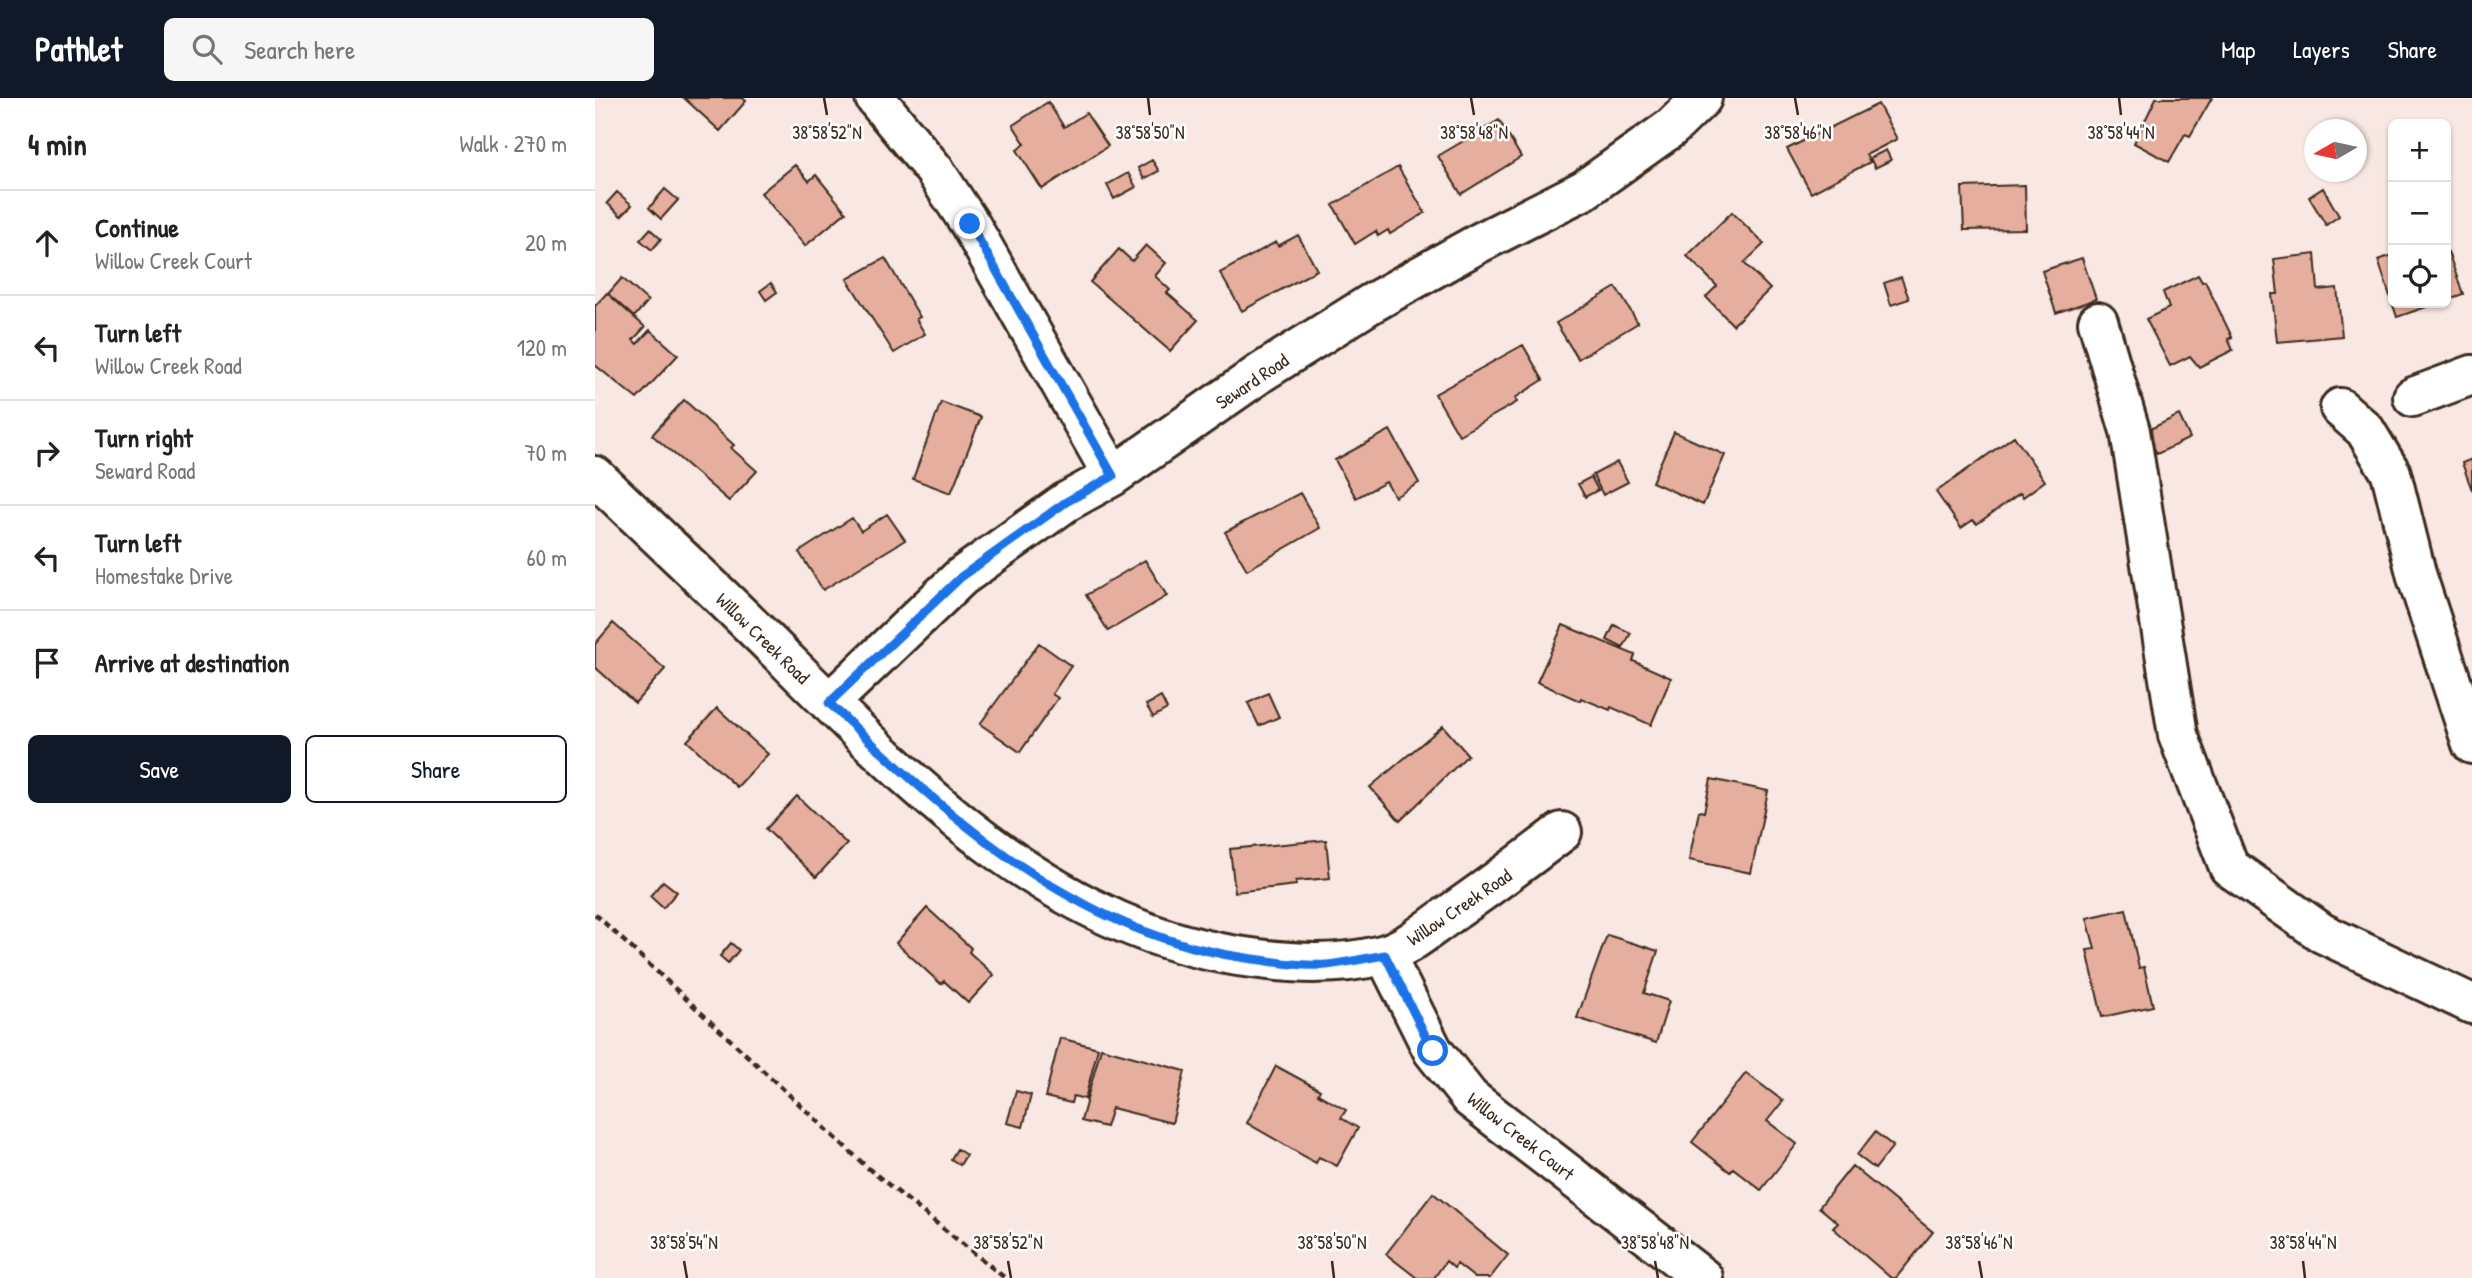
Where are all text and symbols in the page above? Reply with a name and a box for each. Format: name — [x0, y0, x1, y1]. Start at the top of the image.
search box — [164, 18, 654, 81]
text: Pathlet — [35, 27, 122, 71]
icon: search — [188, 30, 226, 68]
text: Search here — [244, 32, 355, 67]
text: Map — [2221, 33, 2255, 65]
text: Layers — [2293, 33, 2350, 65]
text: Share — [2388, 33, 2437, 65]
north arrow — [2304, 119, 2367, 182]
map controls — [2388, 119, 2451, 308]
button: + — [2388, 119, 2451, 182]
text: 38°58'52"N — [792, 120, 862, 145]
text: 38°58'50"N — [1115, 120, 1185, 145]
text: 38°58'48"N — [1440, 120, 1508, 145]
text: 38°58'46"N — [1764, 120, 1832, 145]
text: 38°58'44"N — [2088, 120, 2154, 145]
text: 4 min — [28, 124, 87, 164]
text: Walk · 270 m — [460, 128, 567, 159]
button: − — [2388, 182, 2451, 245]
route end — [954, 208, 985, 239]
text: Continue — [95, 210, 179, 245]
icon: ahead — [28, 224, 66, 262]
text: 20 m — [525, 227, 567, 258]
text: Willow Creek Court — [95, 245, 252, 276]
button: locate — [2388, 245, 2451, 308]
text: Turn left — [95, 315, 181, 350]
icon: left — [28, 329, 66, 367]
text: 120 m — [517, 332, 567, 363]
street label: Seward Road — [1210, 347, 1294, 415]
text: Willow Creek Road — [95, 350, 242, 381]
text: Turn right — [95, 420, 193, 455]
icon: right — [28, 434, 66, 472]
text: 70 m — [524, 437, 567, 468]
text: Seward Road — [95, 455, 195, 486]
text: Turn left — [95, 525, 181, 560]
icon: left — [28, 539, 66, 577]
text: 60 m — [527, 542, 567, 573]
text: Homestake Drive — [95, 560, 233, 591]
street label: Willow Creek Road — [710, 587, 816, 690]
icon: arrive — [28, 644, 66, 682]
text: Arrive at destination — [95, 645, 290, 680]
button: Save — [28, 735, 291, 803]
button: Share — [305, 735, 567, 803]
street label: Willow Creek Road — [1401, 862, 1517, 952]
route start — [1417, 1035, 1448, 1066]
street label: Willow Creek Court — [1462, 1086, 1580, 1186]
text: 38°58'54"N — [650, 1230, 718, 1255]
text: 38°58'52"N — [973, 1230, 1043, 1255]
text: 38°58'50"N — [1297, 1230, 1367, 1255]
text: 38°58'48"N — [1621, 1230, 1689, 1255]
text: 38°58'46"N — [1945, 1230, 2013, 1255]
text: 38°58'44"N — [2270, 1230, 2336, 1255]

